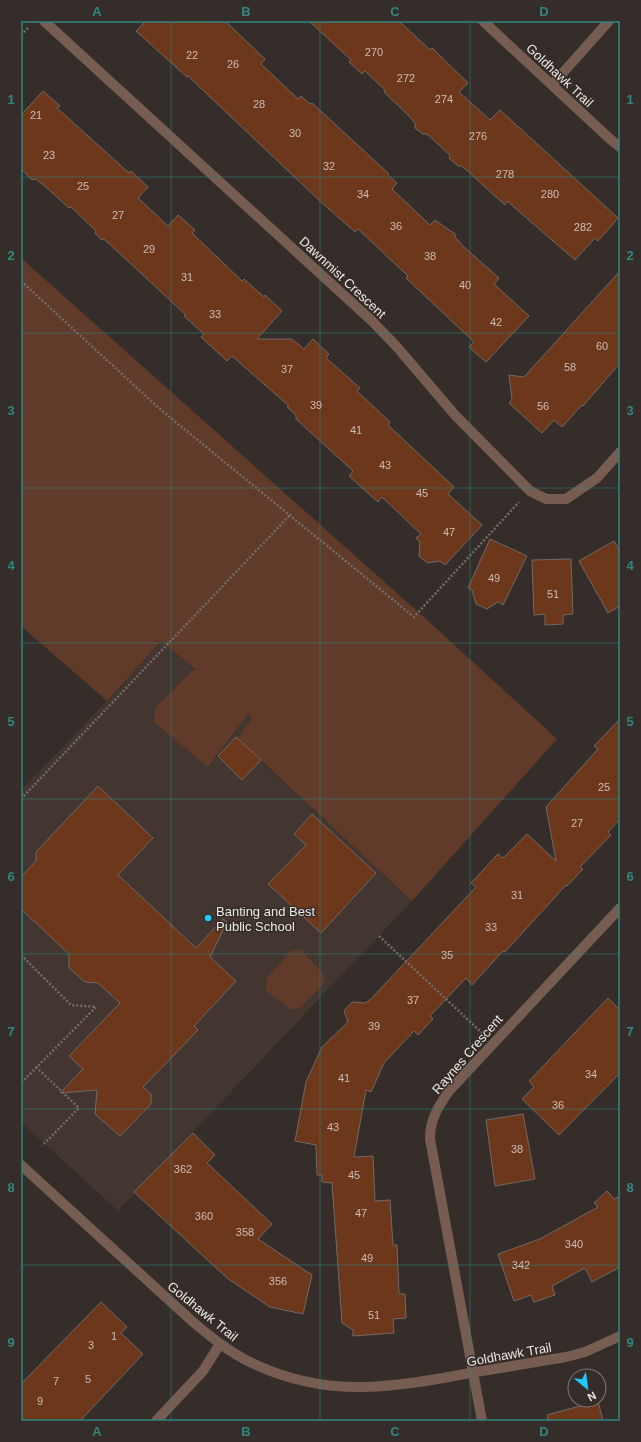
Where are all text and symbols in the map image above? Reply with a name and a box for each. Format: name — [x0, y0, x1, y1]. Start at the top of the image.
text: A — [92, 4, 102, 19]
text: B — [241, 4, 251, 19]
text: C — [390, 4, 400, 19]
text: D — [539, 4, 549, 19]
street label: Goldhawk Trail — [523, 41, 596, 110]
house number: 270 — [365, 46, 383, 58]
house number: 22 — [186, 49, 198, 61]
house number: 26 — [227, 58, 239, 70]
house number: 272 — [397, 72, 415, 84]
text: 1 — [7, 92, 15, 107]
text: 1 — [626, 92, 634, 107]
house number: 274 — [435, 93, 453, 105]
house number: 28 — [253, 98, 265, 110]
house number: 21 — [30, 109, 42, 121]
house number: 30 — [289, 127, 301, 139]
house number: 276 — [469, 130, 487, 142]
house number: 23 — [43, 149, 55, 161]
house number: 32 — [323, 160, 335, 172]
house number: 278 — [496, 168, 514, 180]
house number: 25 — [77, 180, 89, 192]
house number: 34 — [357, 188, 369, 200]
house number: 280 — [541, 188, 559, 200]
house number: 27 — [112, 209, 124, 221]
house number: 36 — [390, 220, 402, 232]
house number: 282 — [574, 221, 592, 233]
street label: Dawnmist Crescent — [296, 233, 389, 322]
house number: 29 — [143, 243, 155, 255]
text: 2 — [7, 248, 15, 263]
text: 2 — [626, 248, 634, 263]
house number: 38 — [424, 250, 436, 262]
house number: 31 — [181, 271, 193, 283]
house number: 40 — [459, 279, 471, 291]
house number: 33 — [209, 308, 221, 320]
house number: 42 — [490, 316, 502, 328]
house number: 60 — [596, 340, 608, 352]
house number: 58 — [564, 361, 576, 373]
house number: 37 — [281, 363, 293, 375]
house number: 39 — [310, 399, 322, 411]
house number: 56 — [537, 400, 549, 412]
text: 3 — [7, 403, 15, 418]
text: 3 — [626, 403, 634, 418]
house number: 41 — [350, 424, 362, 436]
house number: 43 — [379, 459, 391, 471]
house number: 45 — [416, 487, 428, 499]
house number: 47 — [443, 526, 455, 538]
text: 4 — [7, 558, 15, 573]
text: 4 — [626, 558, 634, 573]
house number: 49 — [488, 572, 500, 584]
house number: 51 — [547, 588, 559, 600]
text: 5 — [7, 714, 15, 729]
text: 5 — [626, 714, 634, 729]
house number: 25 — [598, 781, 610, 793]
house number: 27 — [571, 817, 583, 829]
text: 6 — [7, 869, 15, 884]
text: 6 — [626, 869, 634, 884]
house number: 31 — [511, 889, 523, 901]
place label: Banting and Best Public School — [216, 904, 315, 934]
marker: Banting and Best Public School — [203, 913, 213, 923]
house number: 33 — [485, 921, 497, 933]
house number: 35 — [441, 949, 453, 961]
house number: 37 — [407, 994, 419, 1006]
street label: Raynes Crescent — [429, 1011, 506, 1097]
house number: 39 — [368, 1020, 380, 1032]
text: 7 — [7, 1024, 15, 1039]
text: 7 — [626, 1024, 634, 1039]
house number: 34 — [585, 1068, 597, 1080]
house number: 41 — [338, 1072, 350, 1084]
house number: 36 — [552, 1099, 564, 1111]
house number: 43 — [327, 1121, 339, 1133]
house number: 38 — [511, 1143, 523, 1155]
house number: 362 — [174, 1163, 192, 1175]
house number: 45 — [348, 1169, 360, 1181]
text: 8 — [7, 1180, 15, 1195]
text: 8 — [626, 1180, 634, 1195]
house number: 47 — [355, 1207, 367, 1219]
house number: 360 — [195, 1210, 213, 1222]
house number: 358 — [236, 1226, 254, 1238]
house number: 340 — [565, 1238, 583, 1250]
house number: 49 — [361, 1252, 373, 1264]
house number: 342 — [512, 1259, 530, 1271]
house number: 356 — [269, 1275, 287, 1287]
street label: Goldhawk Trail — [165, 1279, 241, 1344]
house number: 51 — [368, 1309, 380, 1321]
house number: 1 — [111, 1330, 117, 1342]
text: 9 — [7, 1335, 15, 1350]
text: 9 — [626, 1335, 634, 1350]
house number: 3 — [88, 1339, 94, 1351]
street label: Goldhawk Trail — [465, 1340, 553, 1369]
north arrow — [567, 1368, 607, 1408]
house number: 5 — [85, 1373, 91, 1385]
house number: 7 — [53, 1375, 59, 1387]
text: N — [585, 1390, 598, 1404]
house number: 9 — [37, 1395, 43, 1407]
text: A — [92, 1424, 102, 1439]
text: B — [241, 1424, 251, 1439]
text: C — [390, 1424, 400, 1439]
text: D — [539, 1424, 549, 1439]

